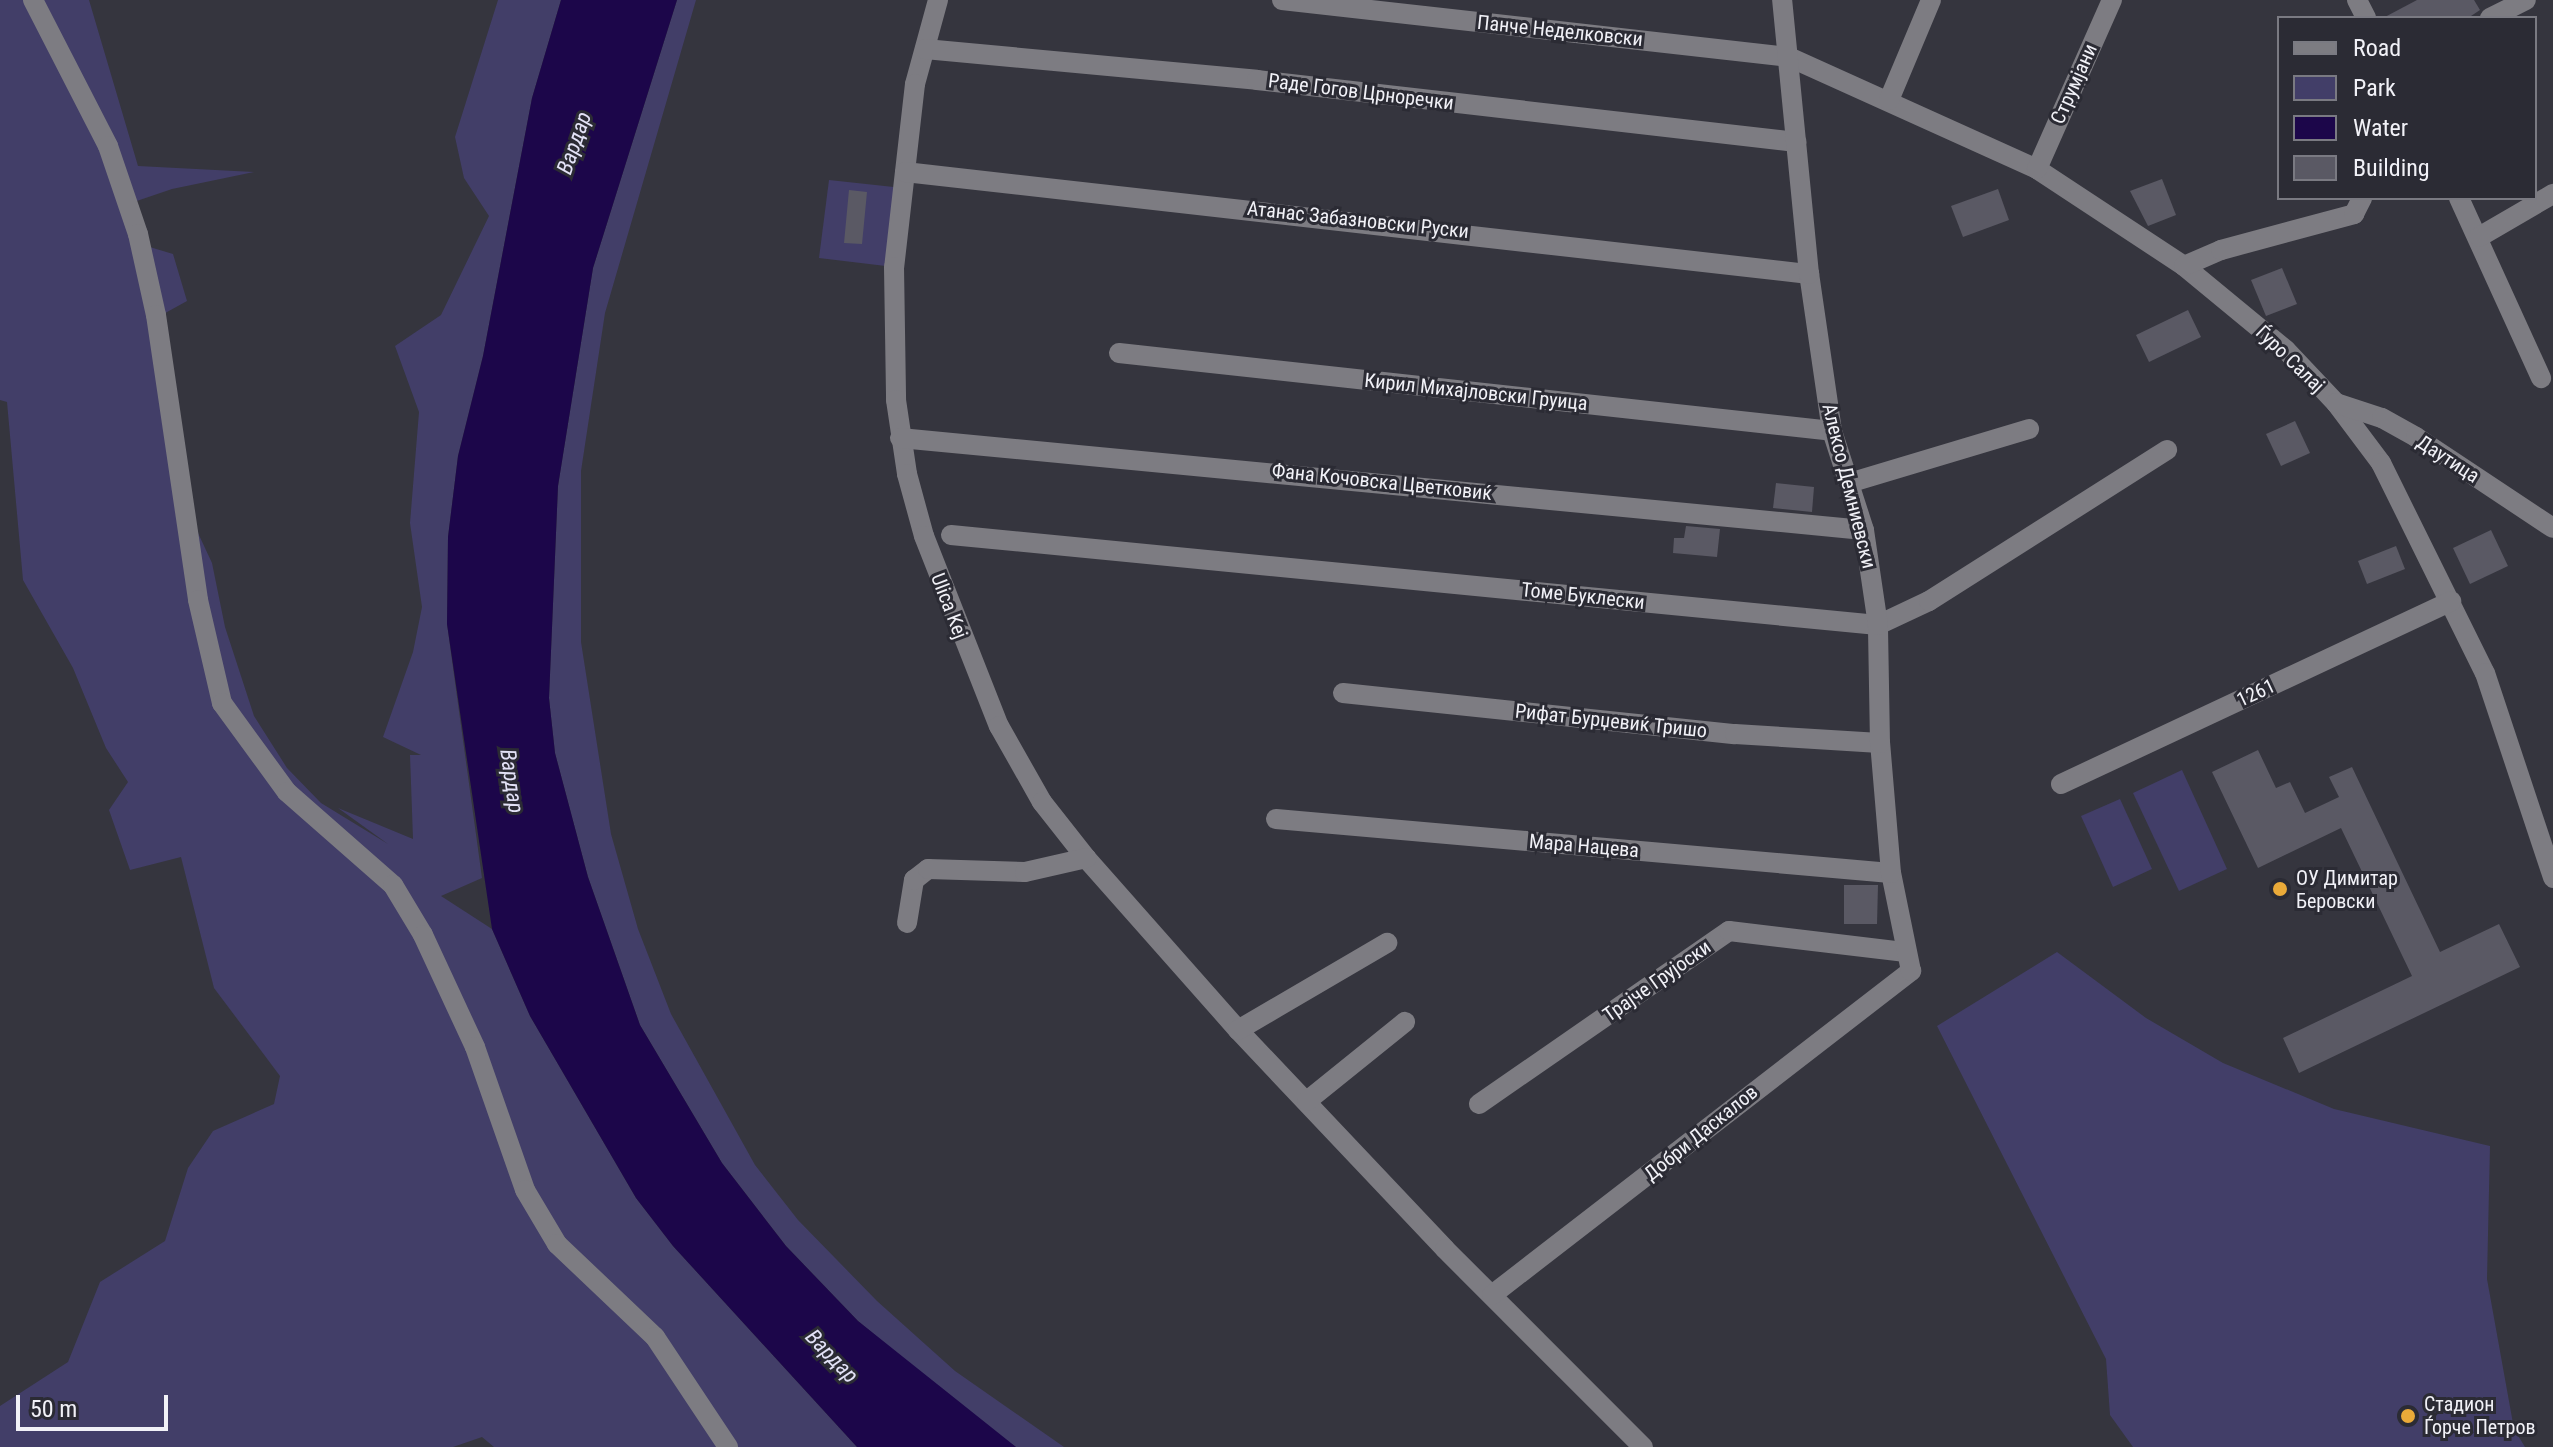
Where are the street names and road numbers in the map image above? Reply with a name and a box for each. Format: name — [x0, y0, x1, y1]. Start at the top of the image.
street label: Панче Неделковски — [1476, 10, 1644, 52]
street label: Струмјани — [2046, 40, 2102, 128]
street label: Раде Гогов Црноречки — [1267, 69, 1455, 115]
street label: Атанас Забазновски Руски — [1246, 196, 1470, 244]
street label: Ѓуро Салај — [2251, 320, 2329, 398]
street label: Кирил Михајловски Груица — [1363, 368, 1589, 416]
street label: Алексо Демниевски — [1817, 401, 1881, 571]
street label: Даутица — [2412, 430, 2484, 488]
street label: Фана Кочовска Цветковиќ — [1271, 459, 1493, 505]
street label: Ulica Kej — [926, 570, 972, 642]
street label: Томе Буклески — [1520, 578, 1646, 614]
street label: 1261 — [2233, 674, 2279, 712]
street label: Рифат Бурџевиќ Тришо — [1514, 699, 1708, 743]
street label: Мара Нацева — [1528, 829, 1640, 863]
street label: Трајче Грујоски — [1598, 935, 1716, 1027]
street label: Добри Даскалов — [1639, 1080, 1763, 1186]

